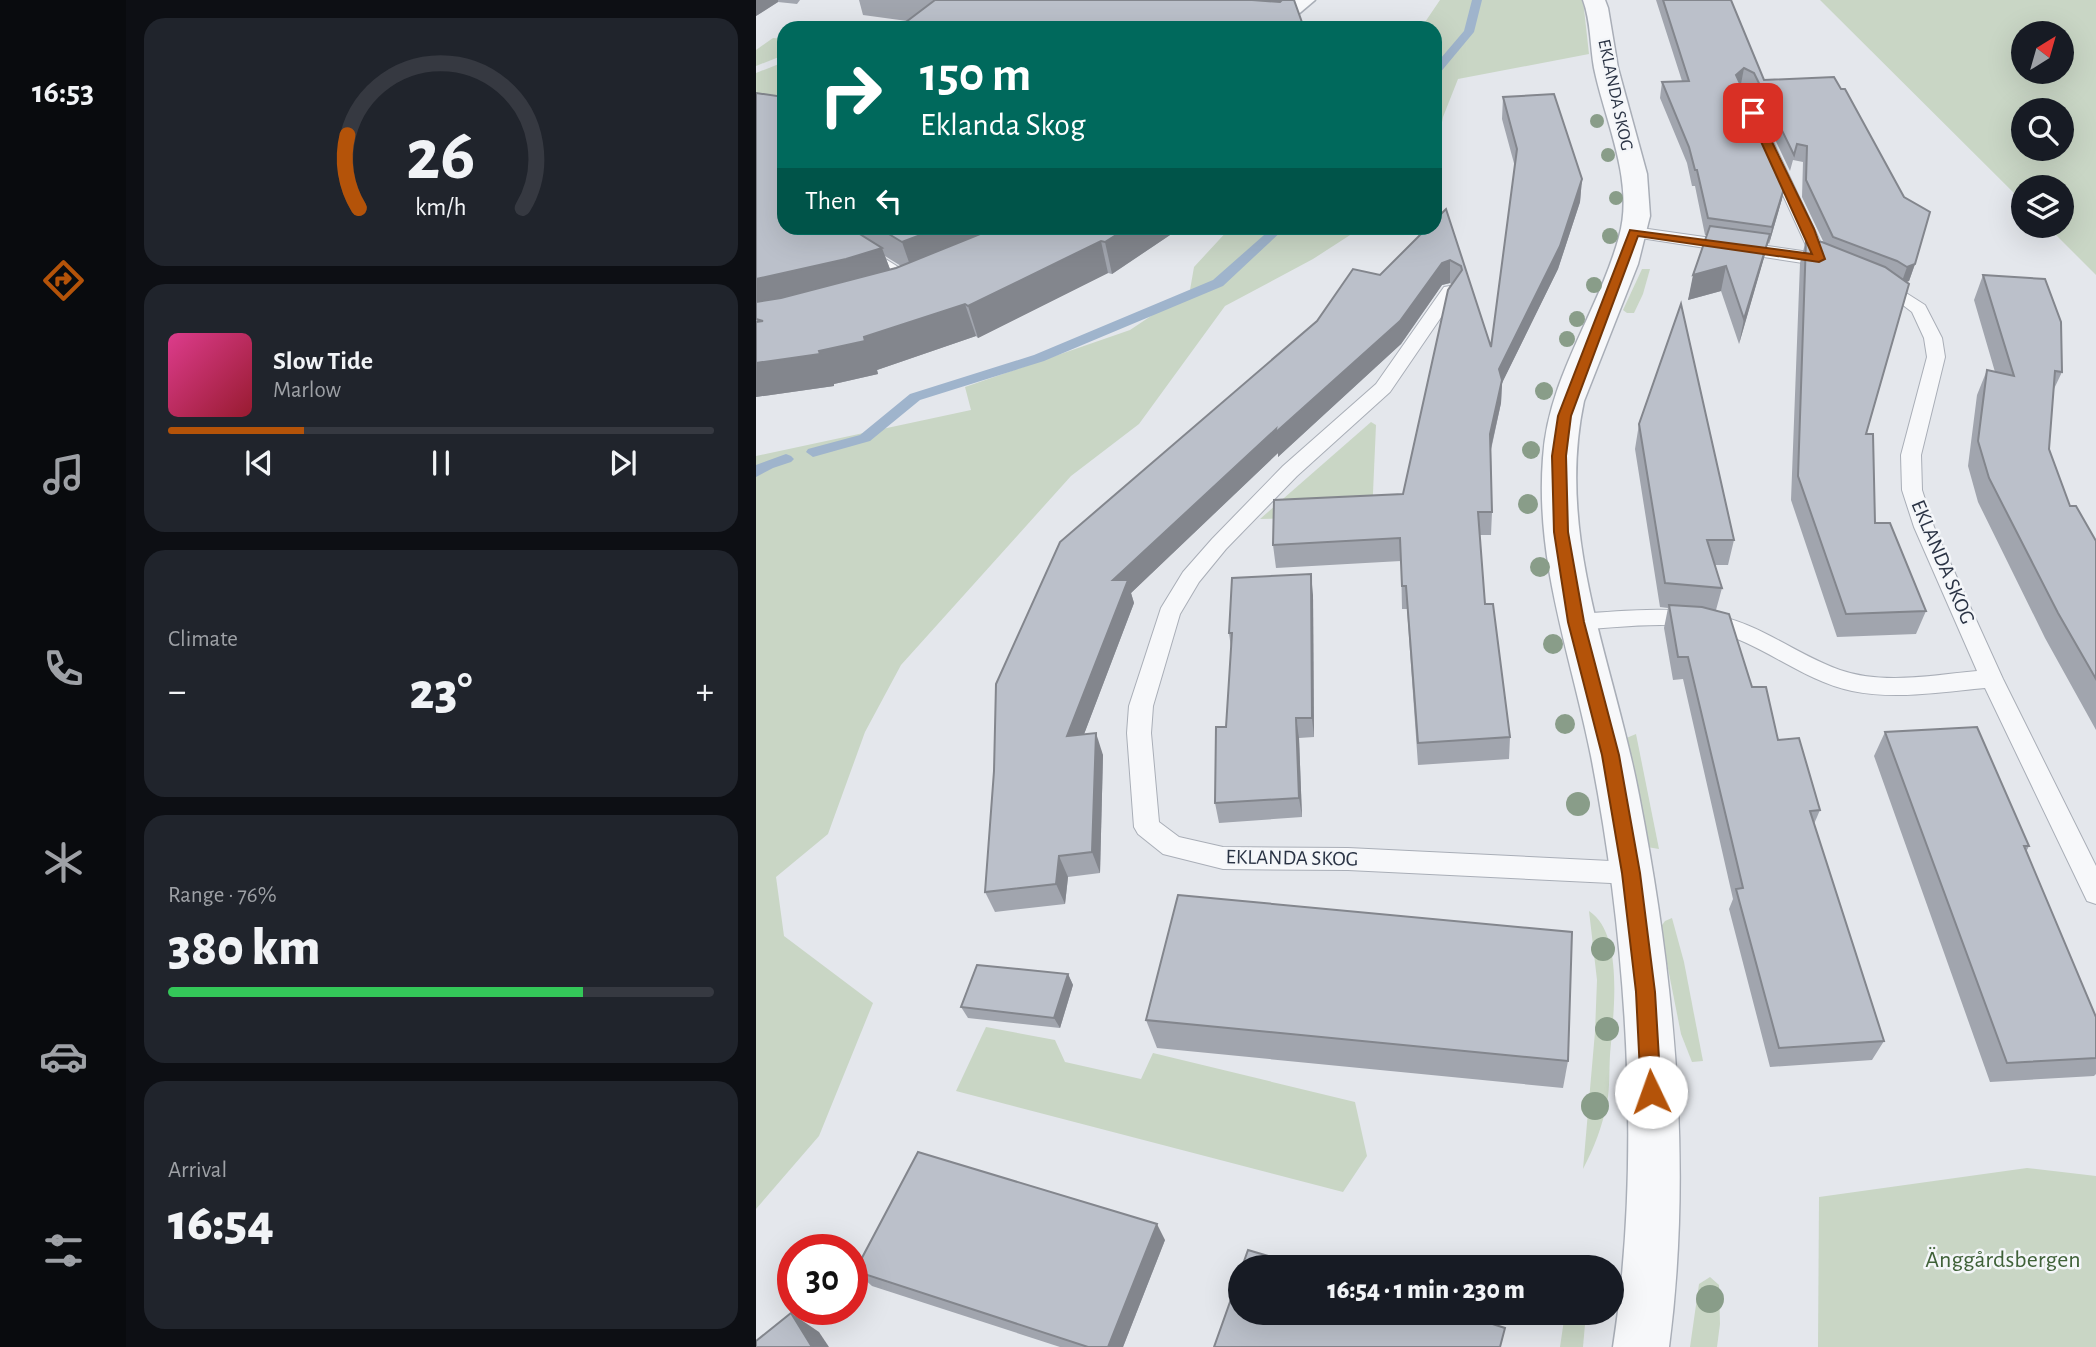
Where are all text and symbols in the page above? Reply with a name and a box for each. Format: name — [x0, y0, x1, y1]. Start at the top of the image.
north arrow — [2011, 21, 2074, 84]
map controls — [2011, 21, 2074, 238]
street label: EKLANDA SKOG — [1594, 38, 1636, 152]
icon: right — [805, 49, 896, 140]
text: 150 m — [920, 51, 1031, 100]
text: 16:53 — [32, 76, 94, 108]
pin — [1723, 83, 1783, 143]
icon: arrive — [1734, 94, 1772, 132]
button: search — [2011, 98, 2074, 161]
text: Eklanda Skog — [920, 109, 1086, 141]
text: 26 — [406, 120, 476, 193]
button: layers — [2011, 175, 2074, 238]
icon: left — [870, 182, 908, 220]
text: Then — [805, 188, 856, 214]
text: km/h — [415, 195, 467, 220]
icon: directions — [39, 256, 88, 305]
text: Slow Tide — [273, 348, 373, 374]
text: Marlow — [273, 379, 341, 402]
icon: previous — [240, 444, 278, 482]
icon: pause — [422, 444, 460, 482]
icon: next — [604, 444, 642, 482]
icon: music — [39, 450, 88, 499]
street label: EKLANDA SKOG — [1907, 497, 1979, 627]
text: Climate — [168, 628, 238, 651]
icon: phone — [39, 644, 88, 693]
text: 23° — [410, 666, 472, 718]
text: − — [168, 673, 186, 711]
text: + — [696, 673, 714, 711]
icon: climate — [39, 838, 88, 887]
street label: EKLANDA SKOG — [1226, 846, 1358, 870]
text: Range · 76% — [168, 884, 277, 907]
text: 380 km — [168, 922, 320, 974]
icon: car — [39, 1032, 88, 1081]
position arrow — [1614, 1055, 1688, 1129]
text: Arrival — [168, 1159, 227, 1182]
text: 16:54 — [168, 1197, 274, 1249]
icon: filters — [39, 1226, 88, 1275]
speed limit sign: 30 — [777, 1234, 868, 1325]
park label: Änggårdsbergen — [1925, 1247, 2081, 1272]
text: 16:54 · 1 min · 230 m — [1327, 1277, 1525, 1303]

